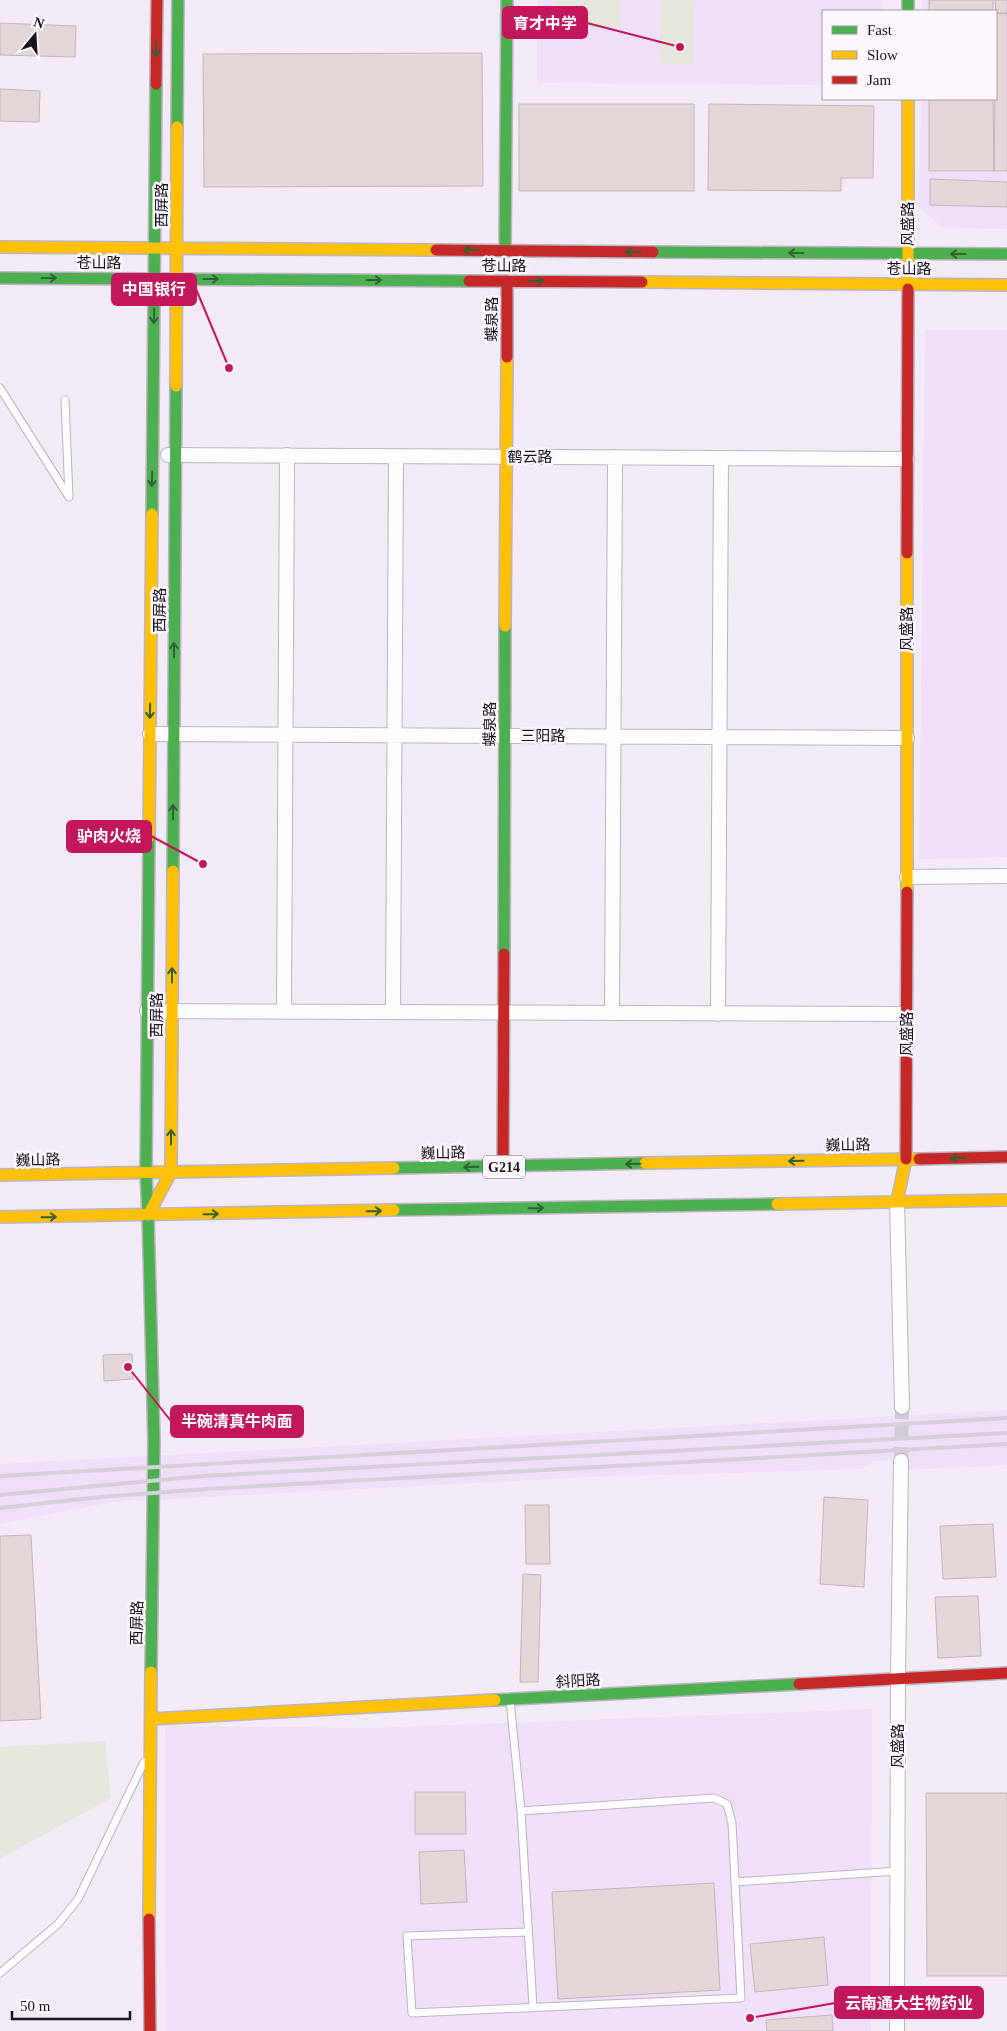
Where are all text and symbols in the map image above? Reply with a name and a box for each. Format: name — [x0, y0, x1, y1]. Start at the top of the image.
callout: 育才中学 — [503, 7, 587, 38]
north arrow — [10, 10, 60, 60]
legend — [822, 10, 997, 100]
text: N — [32, 14, 46, 32]
text: 育才中学 — [513, 15, 577, 32]
text: Fast — [867, 22, 893, 38]
one-way arrow — [151, 40, 161, 56]
text: Slow — [867, 47, 898, 63]
text: Jam — [867, 72, 891, 88]
street label: 西屏路 — [154, 182, 170, 228]
street label: 风盛路 — [899, 201, 916, 247]
one-way arrow — [463, 246, 479, 255]
one-way arrow — [626, 247, 642, 257]
one-way arrow — [788, 248, 804, 258]
one-way arrow — [951, 249, 967, 259]
street label: 苍山路 — [76, 255, 122, 271]
street label: 苍山路 — [481, 258, 527, 274]
street label: 苍山路 — [886, 261, 932, 277]
one-way arrow — [40, 273, 56, 283]
callout: 中国银行 — [112, 274, 196, 305]
one-way arrow — [202, 274, 219, 284]
one-way arrow — [365, 275, 381, 285]
one-way arrow — [528, 276, 544, 286]
text: 中国银行 — [122, 281, 186, 298]
street label: 蝶泉路 — [484, 296, 500, 342]
one-way arrow — [149, 308, 159, 324]
street label: 鹤云路 — [507, 449, 553, 465]
one-way arrow — [147, 470, 157, 486]
street label: 西屏路 — [152, 587, 168, 633]
street label: 风盛路 — [898, 606, 915, 652]
one-way arrow — [169, 642, 179, 658]
street label: 蝶泉路 — [482, 701, 498, 747]
one-way arrow — [145, 702, 155, 719]
street label: 三阳路 — [520, 728, 566, 744]
one-way arrow — [168, 804, 178, 820]
callout: 驴肉火烧 — [67, 821, 151, 852]
text: 驴肉火烧 — [77, 828, 141, 845]
one-way arrow — [167, 967, 177, 983]
street label: 西屏路 — [149, 992, 165, 1038]
street label: 风盛路 — [898, 1011, 915, 1057]
one-way arrow — [167, 1129, 176, 1145]
street label: 巍山路 — [825, 1137, 871, 1153]
street label: 巍山路 — [420, 1145, 466, 1161]
street label: 巍山路 — [15, 1152, 61, 1168]
one-way arrow — [951, 1153, 967, 1163]
road number: G214 — [483, 1156, 525, 1178]
one-way arrow — [788, 1156, 804, 1165]
one-way arrow — [626, 1159, 642, 1169]
one-way arrow — [463, 1163, 479, 1172]
one-way arrow — [528, 1203, 544, 1213]
one-way arrow — [365, 1207, 381, 1216]
one-way arrow — [202, 1209, 219, 1219]
one-way arrow — [40, 1212, 56, 1222]
callout: 半碗清真牛肉面 — [171, 1406, 303, 1437]
text: 半碗清真牛肉面 — [181, 1413, 293, 1430]
street label: 西屏路 — [129, 1600, 145, 1646]
street label: 斜阳路 — [555, 1672, 601, 1690]
street label: 风盛路 — [889, 1723, 906, 1769]
callout: 云南通大生物药业 — [835, 1987, 983, 2018]
scale bar — [12, 1988, 130, 2020]
text: 云南通大生物药业 — [845, 1995, 973, 2012]
text: 50 m — [20, 1998, 51, 2014]

